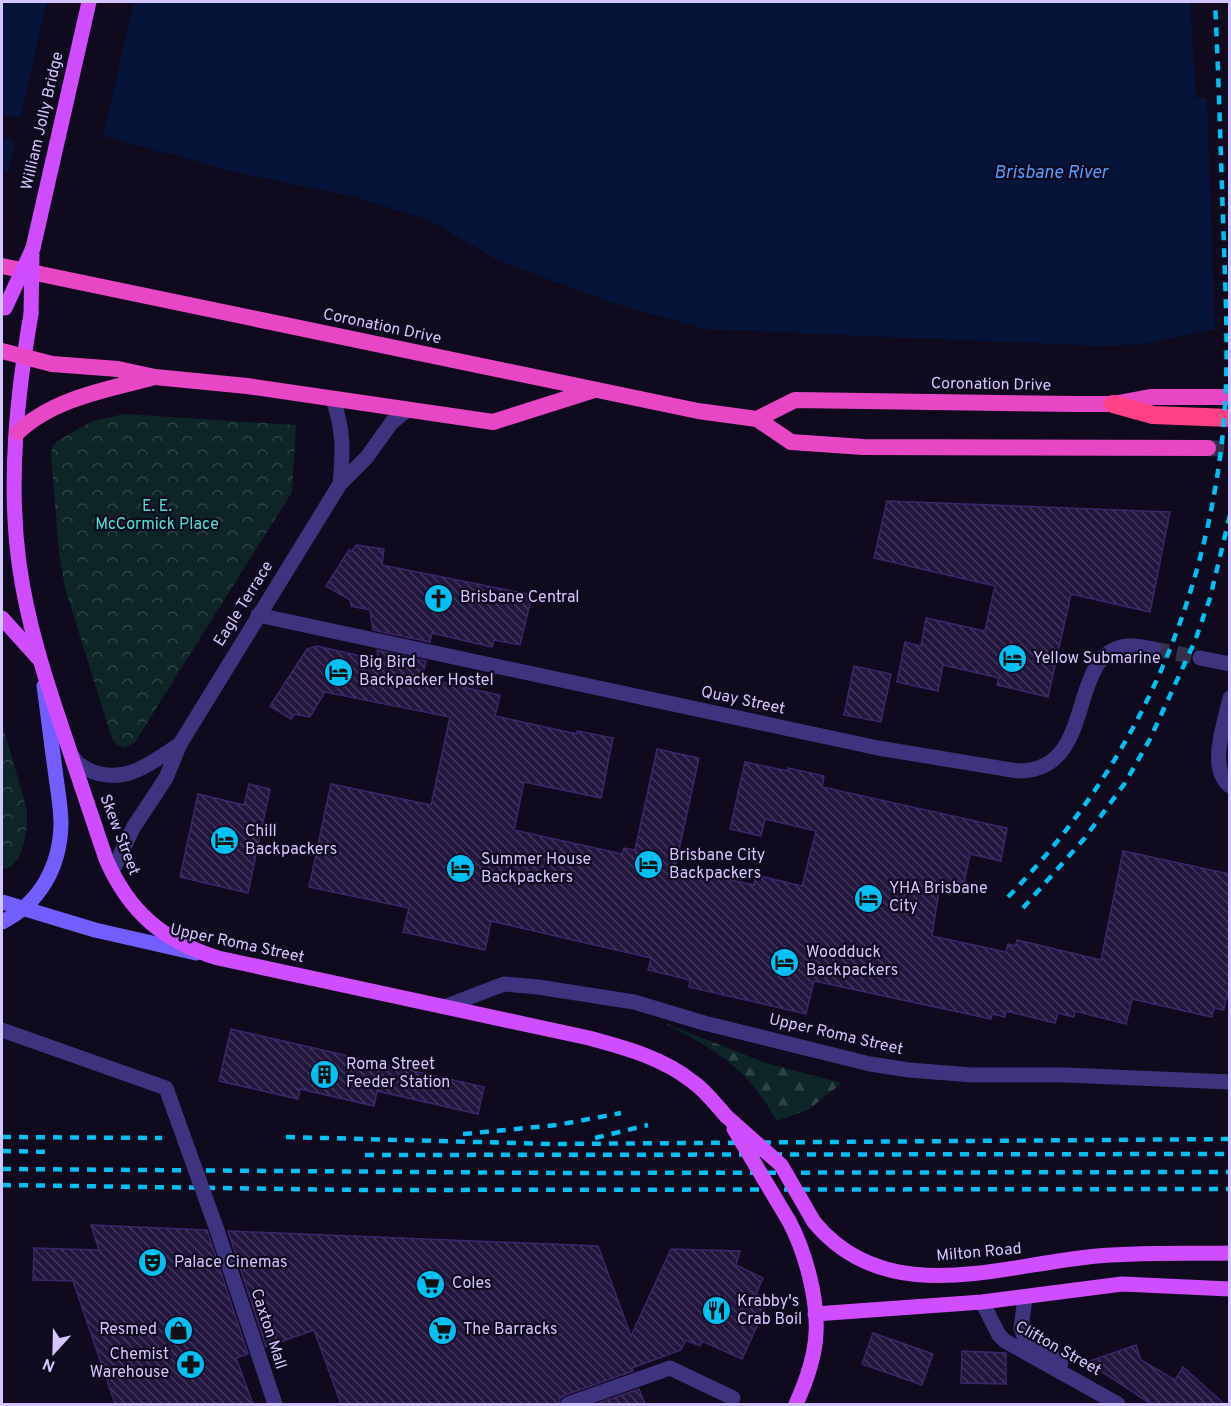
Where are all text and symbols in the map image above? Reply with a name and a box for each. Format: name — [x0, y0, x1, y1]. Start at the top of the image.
street label: William Jolly Bridge — [17, 50, 69, 192]
water label: Brisbane River — [994, 162, 1110, 185]
street label: Coronation Drive — [321, 305, 443, 349]
street label: Coronation Drive — [931, 374, 1051, 396]
park label: E. E. McCormick Place — [95, 497, 219, 535]
street label: Eagle Terrace — [210, 557, 278, 651]
church icon: Brisbane Central — [423, 582, 455, 614]
place label: Brisbane Central — [460, 588, 580, 608]
hotel icon: Yellow Submarine — [996, 643, 1028, 675]
place label: Yellow Submarine — [1033, 649, 1161, 669]
place label: Big Bird Backpacker Hostel — [359, 653, 494, 691]
hotel icon: Big Bird Backpacker Hostel — [322, 656, 354, 688]
street label: Quay Street — [699, 682, 787, 720]
street label: Skew Street — [94, 792, 144, 878]
place label: Chill Backpackers — [245, 822, 337, 860]
hotel icon: Chill Backpackers — [208, 825, 240, 857]
place label: Brisbane City Backpackers — [669, 846, 765, 884]
hotel icon: Brisbane City Backpackers — [632, 849, 664, 881]
place label: Summer House Backpackers — [481, 850, 591, 888]
hotel icon: Summer House Backpackers — [444, 853, 476, 885]
place label: YHA Brisbane City — [889, 879, 988, 917]
hotel icon: YHA Brisbane City — [852, 882, 884, 914]
street label: Upper Roma Street — [168, 920, 306, 968]
place label: Woodduck Backpackers — [806, 943, 898, 981]
hotel icon: Woodduck Backpackers — [769, 946, 801, 978]
street label: Upper Roma Street — [767, 1010, 905, 1060]
place label: Roma Street Feeder Station — [346, 1055, 450, 1093]
building icon: Roma Street Feeder Station — [309, 1058, 341, 1090]
street label: Milton Road — [935, 1239, 1023, 1267]
theatre icon: Palace Cinemas — [137, 1247, 169, 1279]
place label: Palace Cinemas — [174, 1253, 288, 1273]
supermarket icon: Coles — [415, 1268, 447, 1300]
place label: Coles — [452, 1274, 492, 1294]
street label: Caxton Mall — [246, 1286, 290, 1372]
place label: Krabby's Crab Boil — [737, 1292, 802, 1330]
restaurant icon: Krabby's Crab Boil — [700, 1295, 732, 1327]
shop icon: Resmed — [162, 1314, 194, 1346]
supermarket icon: The Barracks — [426, 1314, 458, 1346]
street label: Clifton Street — [1011, 1317, 1105, 1381]
place label: Resmed — [99, 1320, 157, 1340]
place label: The Barracks — [463, 1320, 558, 1340]
north arrow — [24, 1322, 84, 1382]
place label: Chemist Warehouse — [90, 1345, 169, 1383]
pharmacy icon: Chemist Warehouse — [174, 1348, 206, 1380]
text: N — [40, 1353, 58, 1375]

